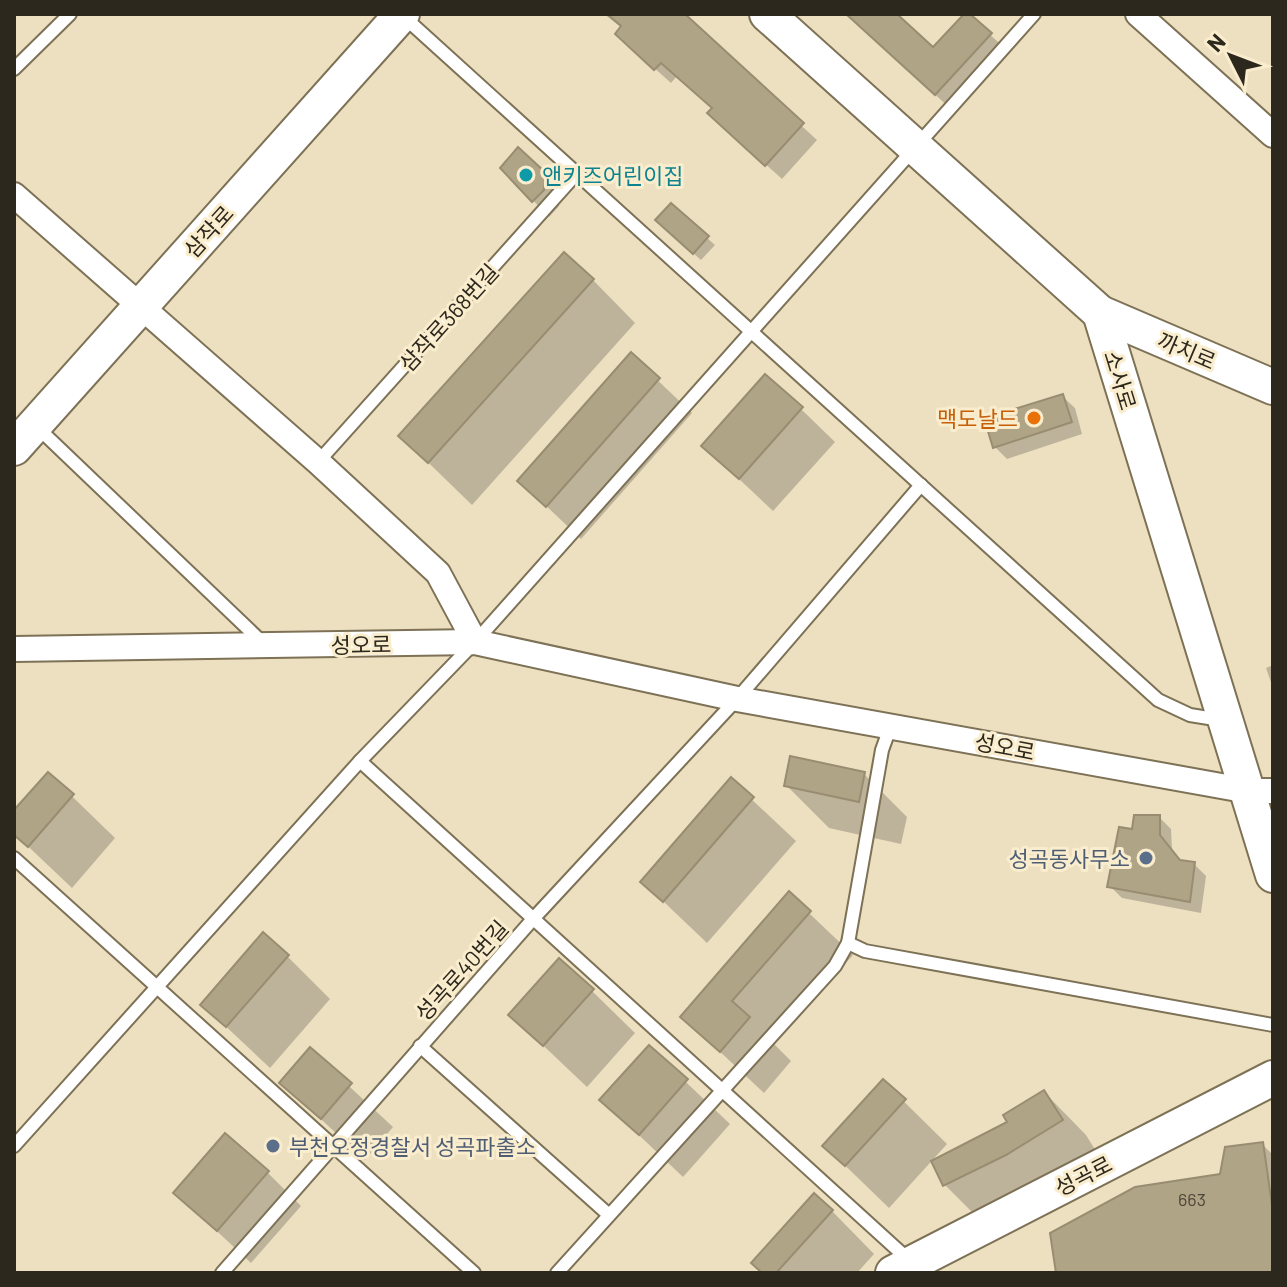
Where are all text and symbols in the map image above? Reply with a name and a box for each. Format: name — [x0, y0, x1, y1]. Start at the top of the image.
north arrow — [1191, 16, 1271, 96]
text: N — [1201, 28, 1230, 56]
place label: 앤키즈어린이집 — [542, 162, 684, 188]
marker: 앤키즈어린이집 — [517, 166, 535, 184]
street label: 삼작로 — [178, 200, 238, 262]
street label: 삼작로368번길 — [393, 258, 503, 376]
street label: 까치로 — [1154, 326, 1220, 374]
street label: 소사로 — [1100, 347, 1142, 413]
place label: 맥도날드 — [937, 405, 1018, 431]
marker: 맥도날드 — [1025, 409, 1043, 427]
street label: 성오로 — [330, 630, 392, 658]
street label: 성오로 — [973, 727, 1037, 765]
place label: 성곡동사무소 — [1009, 845, 1130, 871]
marker: 성곡동사무소 — [1137, 849, 1155, 867]
street label: 성곡로40번길 — [409, 915, 513, 1025]
place label: 부천오정경찰서 성곡파출소 — [289, 1133, 536, 1159]
marker: 부천오정경찰서 성곡파출소 — [264, 1137, 282, 1155]
street label: 성곡로 — [1050, 1150, 1116, 1200]
house number: 663 — [1178, 1188, 1206, 1210]

